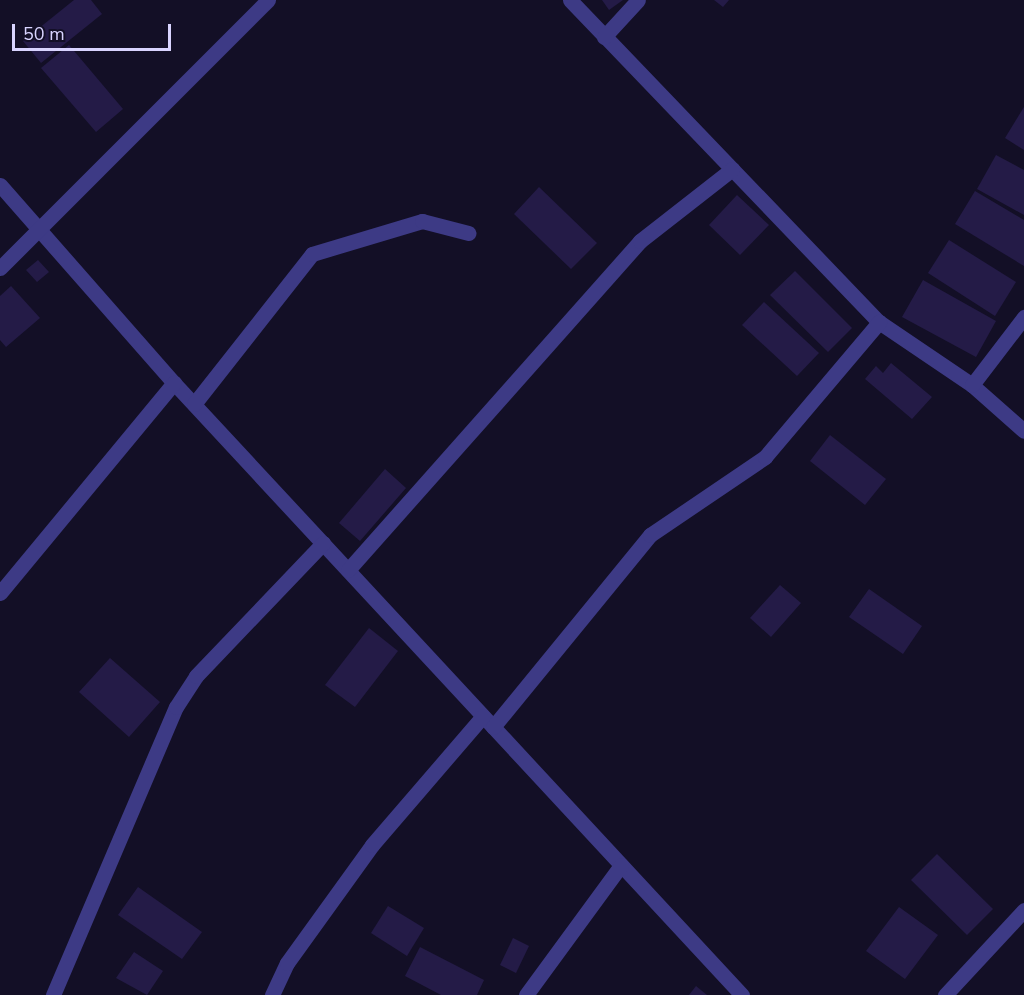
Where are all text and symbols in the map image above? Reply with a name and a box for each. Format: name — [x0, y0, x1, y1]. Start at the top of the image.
scale bar — [15, 12, 174, 50]
text: 50 m — [23, 22, 65, 46]

